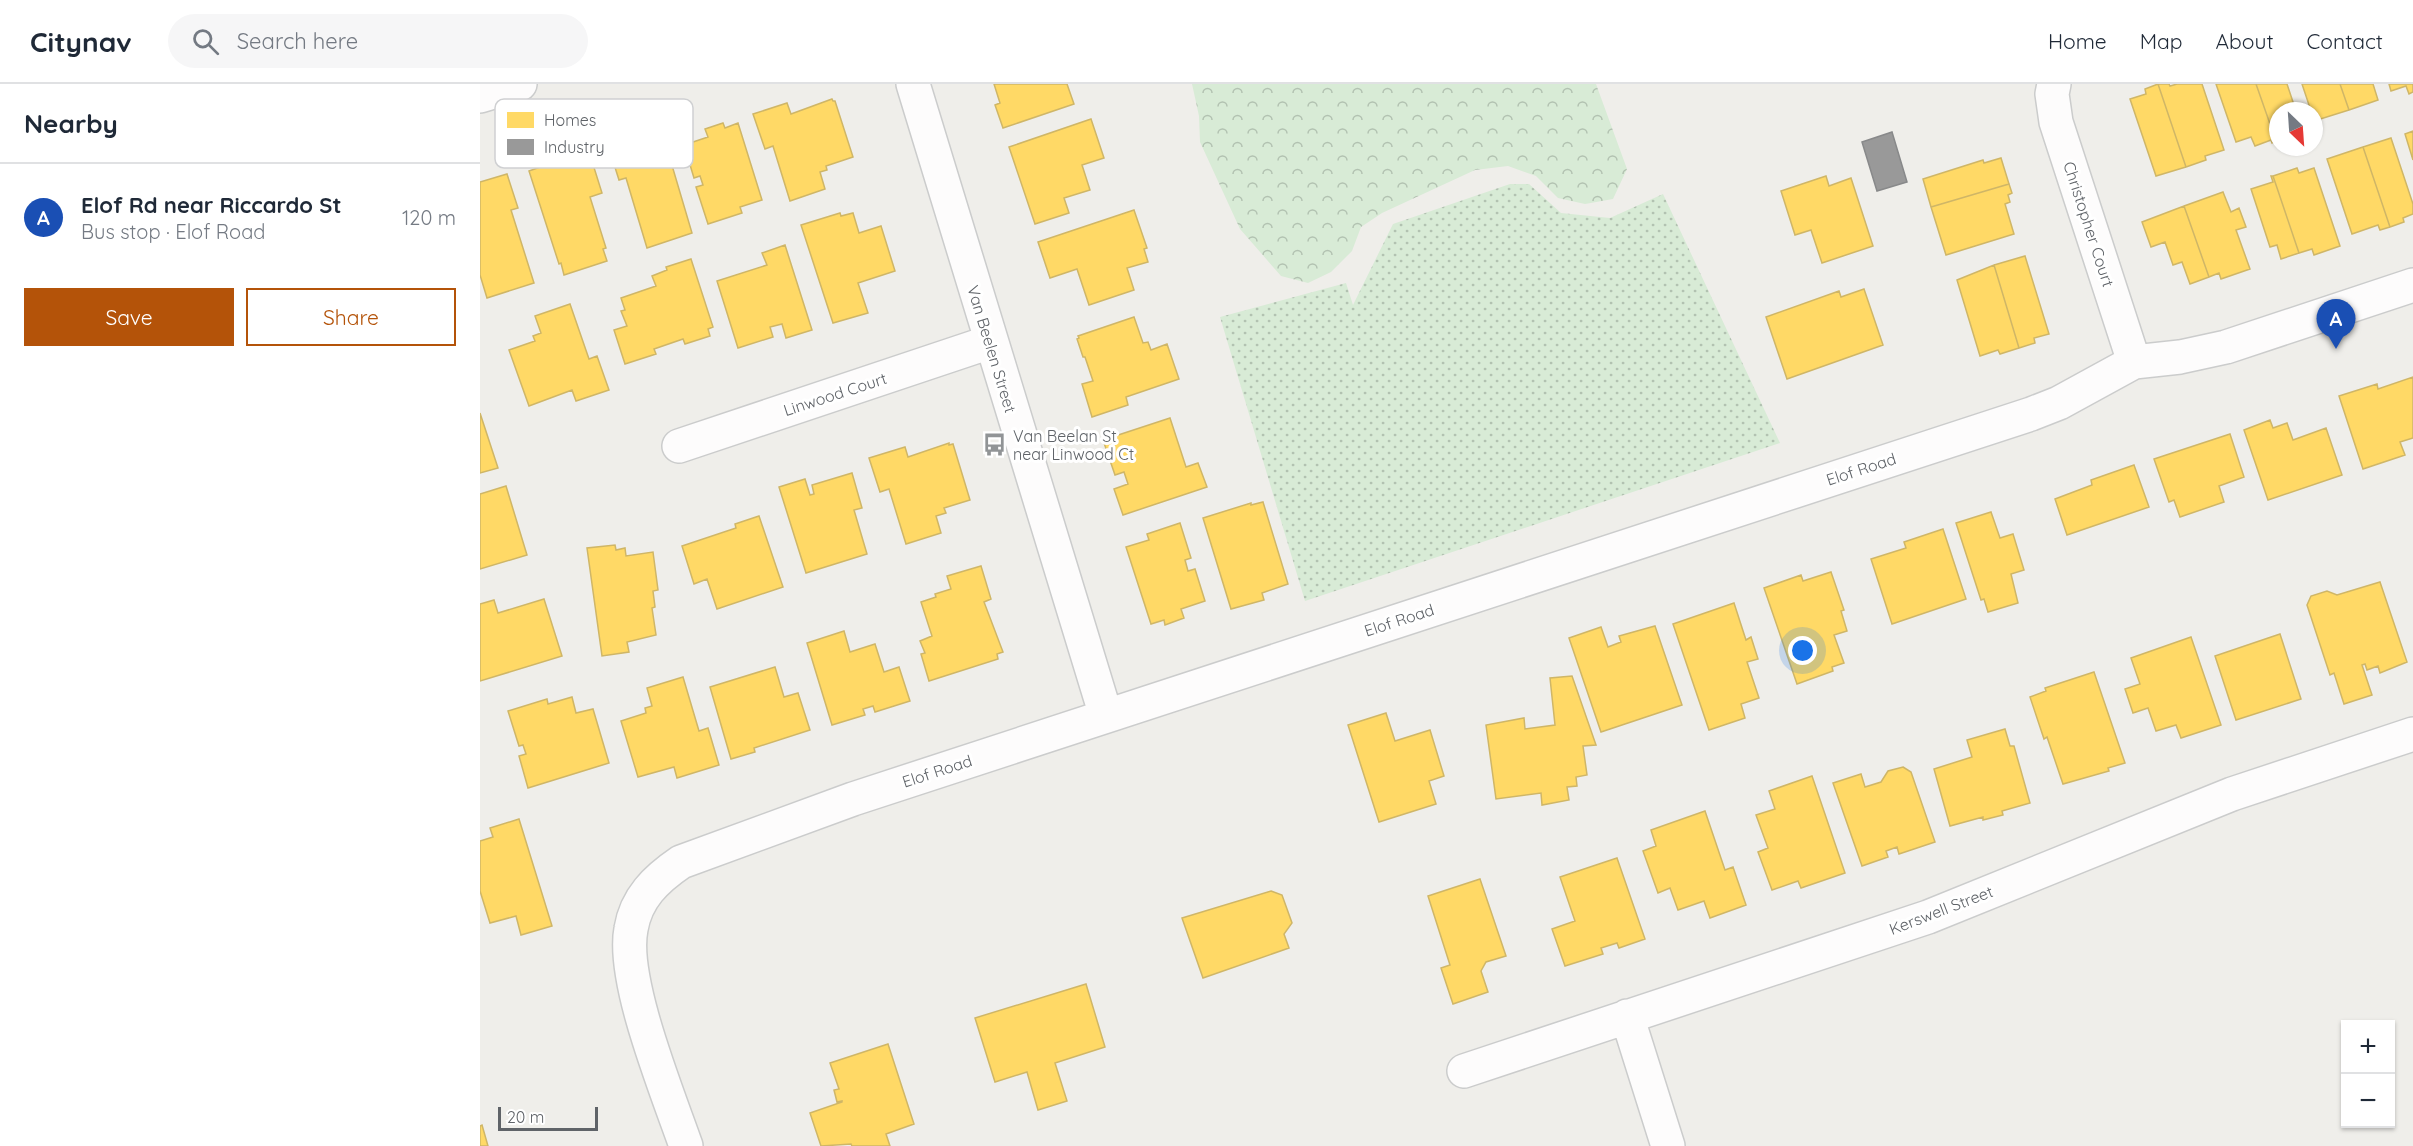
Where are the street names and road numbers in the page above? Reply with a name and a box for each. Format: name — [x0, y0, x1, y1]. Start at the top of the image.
street label: Christopher Court — [2059, 159, 2119, 289]
street label: Van Beelen Street — [963, 283, 1021, 415]
street label: Linwood Court — [781, 368, 889, 420]
street label: Elof Road — [1824, 448, 1898, 490]
street label: Elof Road — [1362, 599, 1436, 641]
street label: Elof Road — [900, 750, 974, 792]
street label: Kerswell Street — [1886, 881, 1996, 939]

